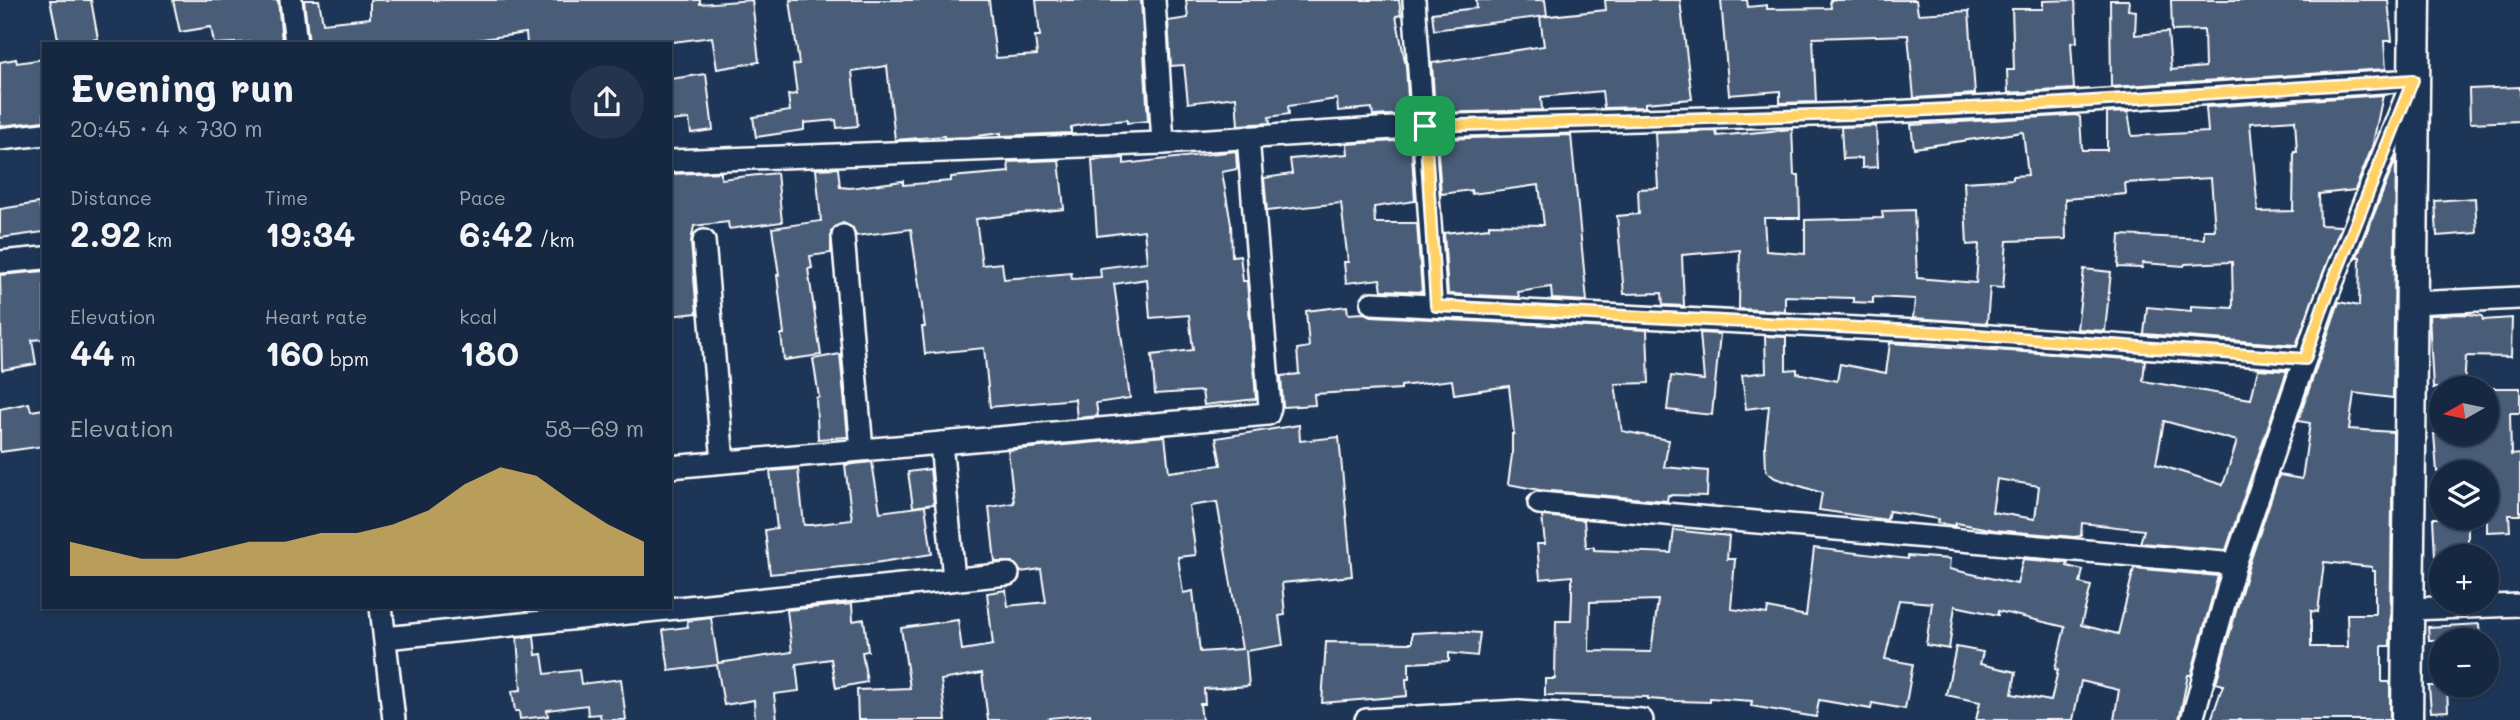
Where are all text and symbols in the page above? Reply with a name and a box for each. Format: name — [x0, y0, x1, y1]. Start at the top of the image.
text: Evening run — [70, 62, 294, 112]
button: share — [570, 65, 644, 139]
pin — [1395, 96, 1455, 156]
icon: arrive — [1406, 107, 1444, 145]
text: 20:45 · 4 × 730 m — [70, 113, 263, 143]
text: Distance — [70, 185, 152, 210]
text: Time — [265, 185, 308, 210]
text: Pace — [459, 185, 506, 210]
text: 2.92 — [70, 210, 141, 256]
text: 19:34 — [265, 210, 355, 256]
text: 6:42 — [459, 210, 533, 256]
text: km — [141, 227, 172, 252]
text: /km — [533, 227, 575, 252]
text: Elevation — [70, 304, 155, 329]
text: Heart rate — [265, 304, 367, 329]
text: kcal — [459, 304, 497, 329]
text: 44 — [70, 329, 114, 375]
text: 160 — [265, 329, 324, 375]
text: 180 — [459, 329, 519, 375]
text: m — [114, 346, 136, 371]
text: bpm — [324, 346, 369, 371]
north arrow — [2429, 376, 2499, 446]
map controls — [2429, 376, 2499, 698]
text: Elevation — [70, 413, 173, 443]
text: 58–69 m — [545, 413, 644, 443]
button: layers — [2429, 460, 2499, 530]
button: + — [2429, 544, 2499, 614]
button: − — [2429, 628, 2499, 698]

